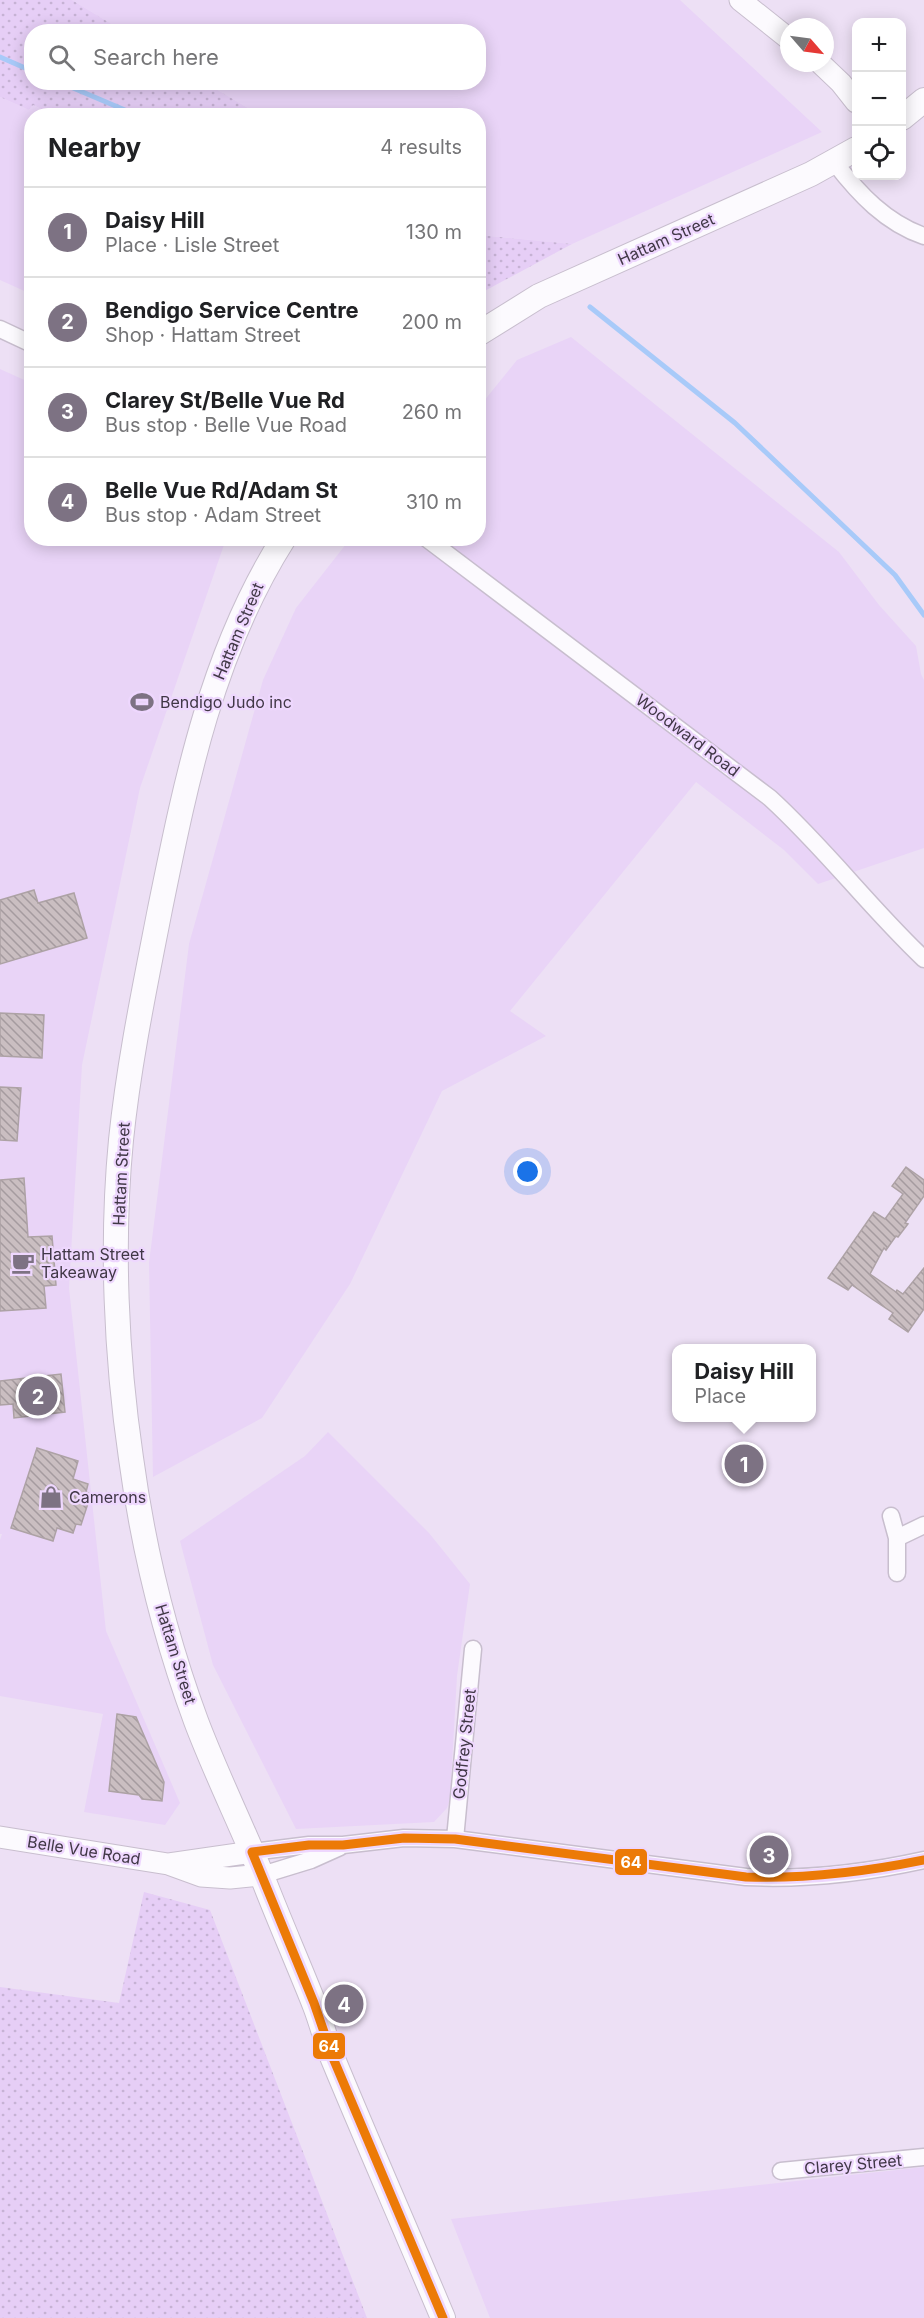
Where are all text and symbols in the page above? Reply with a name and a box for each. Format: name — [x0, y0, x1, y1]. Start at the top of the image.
north arrow — [780, 18, 834, 72]
map controls — [852, 18, 906, 180]
button: + — [852, 18, 906, 72]
search box — [24, 24, 486, 90]
icon: search — [45, 41, 78, 74]
text: Search here — [93, 44, 219, 70]
button: − — [852, 72, 906, 126]
button: locate — [852, 126, 906, 180]
text: Nearby — [48, 132, 141, 163]
text: 4 results — [380, 135, 462, 159]
text: Daisy Hill — [105, 207, 205, 233]
street label: Hattam Street — [615, 209, 717, 269]
text: 1 — [63, 220, 72, 244]
text: 130 m — [406, 220, 462, 244]
text: Place · Lisle Street — [105, 233, 279, 257]
text: Bendigo Service Centre — [105, 297, 359, 323]
text: 2 — [61, 310, 74, 334]
text: 200 m — [401, 310, 462, 334]
text: Shop · Hattam Street — [105, 323, 301, 347]
text: Clarey St/Belle Vue Rd — [105, 387, 345, 413]
text: 3 — [61, 400, 74, 424]
text: 260 m — [402, 400, 462, 424]
text: Bus stop · Belle Vue Road — [105, 413, 347, 437]
text: Belle Vue Rd/Adam St — [105, 477, 338, 503]
text: 4 — [61, 490, 74, 514]
text: 310 m — [406, 490, 462, 514]
text: Bus stop · Adam Street — [105, 503, 321, 527]
street label: Hattam Street — [209, 579, 267, 683]
sports icon: Bendigo Judo inc — [129, 689, 155, 715]
street label: Woodward Road — [632, 689, 744, 781]
place label: Bendigo Judo inc — [160, 692, 292, 712]
street label: Hattam Street — [108, 1122, 134, 1226]
your location — [513, 1157, 542, 1186]
place label: Hattam Street Takeaway — [41, 1244, 145, 1282]
cafe icon: Hattam Street Takeaway — [10, 1250, 36, 1276]
popup — [672, 1344, 816, 1422]
text: Daisy Hill — [694, 1358, 794, 1384]
pin: 2 — [18, 1374, 57, 1418]
text: Place — [694, 1384, 746, 1408]
pin: 1 — [724, 1442, 764, 1486]
shop icon: Camerons — [38, 1484, 64, 1510]
place label: Camerons — [69, 1487, 146, 1507]
street label: Hattam Street — [151, 1601, 201, 1707]
street label: Godfrey Street — [448, 1688, 480, 1800]
street label: Belle Vue Road — [26, 1831, 142, 1869]
pin: 3 — [750, 1832, 788, 1878]
line badge: 64 — [614, 1848, 648, 1876]
text: 64 — [620, 1852, 642, 1872]
pin: 4 — [324, 1982, 364, 2026]
line badge: 64 — [312, 2032, 346, 2060]
text: 64 — [318, 2036, 340, 2056]
street label: Clarey Street — [803, 2150, 903, 2178]

